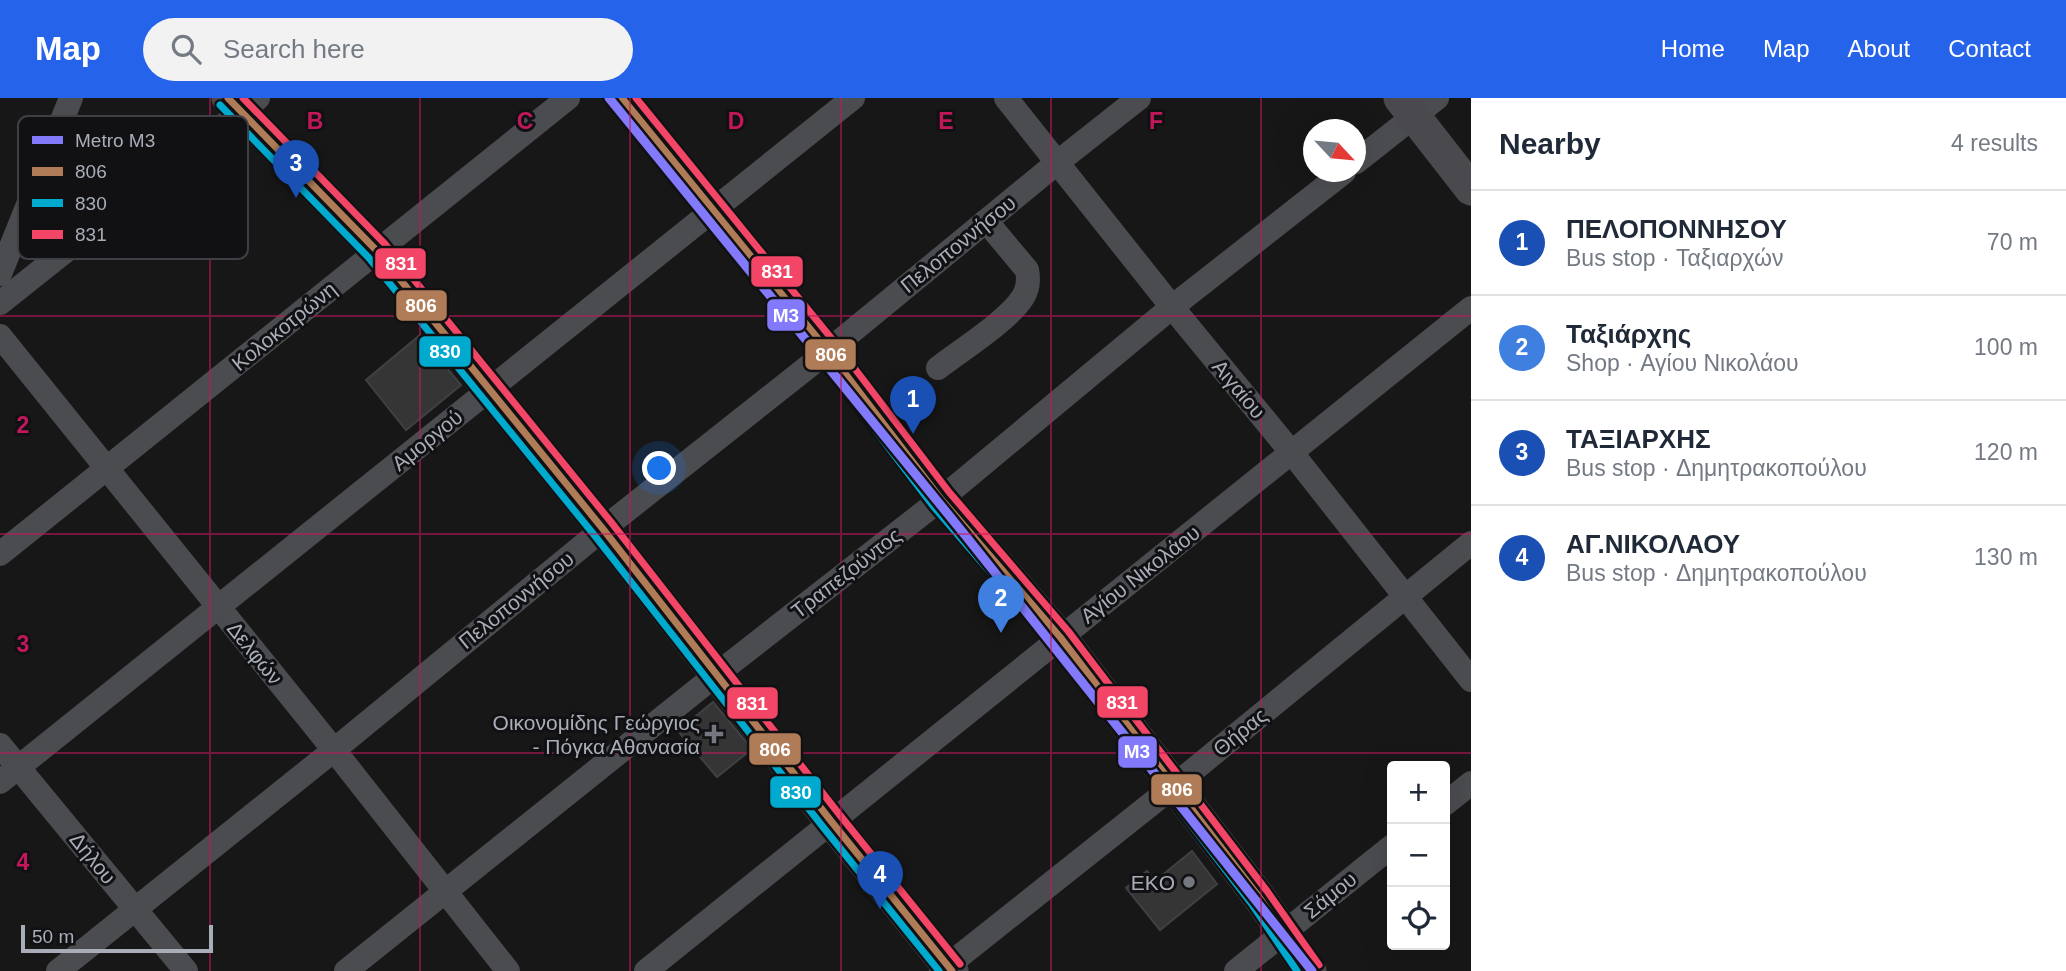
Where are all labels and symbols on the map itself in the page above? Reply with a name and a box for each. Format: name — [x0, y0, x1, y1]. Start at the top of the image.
text: B — [307, 108, 323, 134]
text: C — [517, 108, 533, 134]
text: D — [728, 108, 744, 134]
text: E — [938, 108, 954, 134]
text: F — [1149, 108, 1163, 134]
legend — [18, 116, 248, 259]
north arrow — [1303, 119, 1366, 182]
text: Metro Μ3 — [75, 130, 155, 151]
pin: 3 — [273, 140, 319, 198]
text: 806 — [75, 161, 107, 182]
street label: Πελοποννήσου — [896, 191, 1020, 297]
text: 830 — [75, 193, 107, 214]
text: 831 — [75, 224, 107, 245]
line badge: 831 — [374, 247, 427, 280]
text: 831 — [385, 253, 417, 274]
line badge: 831 — [750, 255, 804, 288]
text: 831 — [761, 261, 793, 282]
street label: Κολοκοτρώνη — [227, 277, 341, 375]
line badge: 806 — [395, 289, 448, 322]
text: 806 — [405, 295, 437, 316]
line badge: Μ3 — [766, 298, 806, 332]
text: Μ3 — [773, 305, 799, 326]
line badge: 830 — [418, 335, 472, 368]
line badge: 806 — [804, 338, 857, 371]
text: 830 — [429, 341, 461, 362]
text: 806 — [815, 344, 847, 365]
street label: Αιγαίου — [1208, 355, 1270, 423]
pin: 1 — [890, 376, 936, 434]
street label: Αμοργού — [387, 405, 467, 475]
text: 2 — [17, 412, 29, 438]
your location — [642, 451, 676, 485]
street label: Αγίου Νικολάου — [1076, 520, 1204, 628]
street label: Τραπεζούντος — [787, 523, 905, 623]
street label: Πελοποννήσου — [454, 547, 578, 653]
pin: 2 — [978, 575, 1024, 633]
street label: Δελφών — [223, 617, 287, 689]
text: 3 — [17, 631, 29, 657]
line badge: 831 — [1096, 685, 1149, 719]
line badge: 831 — [726, 686, 779, 720]
text: 831 — [1106, 692, 1138, 713]
text: 831 — [736, 693, 768, 714]
street label: Θήρας — [1209, 703, 1271, 761]
place label: Οικονομίδης Γεώργιος - Πόγκα Αθανασία — [493, 711, 700, 758]
marker: Οικονομίδης Γεώργιος - Πόγκα Αθανασία — [706, 726, 722, 742]
line badge: 806 — [748, 732, 802, 766]
line badge: Μ3 — [1117, 735, 1158, 769]
text: 806 — [759, 739, 791, 760]
text: Μ3 — [1124, 741, 1150, 762]
line badge: 806 — [1150, 773, 1203, 806]
line badge: 830 — [769, 775, 822, 809]
text: 806 — [1161, 779, 1193, 800]
text: 830 — [780, 782, 812, 803]
street label: Δήλου — [65, 828, 121, 888]
text: 4 — [17, 849, 30, 875]
pin: 4 — [857, 851, 903, 909]
street label: Σάμου — [1299, 867, 1361, 923]
place label: EKO — [1131, 871, 1175, 894]
marker: EKO — [1181, 874, 1197, 890]
scale bar — [21, 922, 214, 954]

